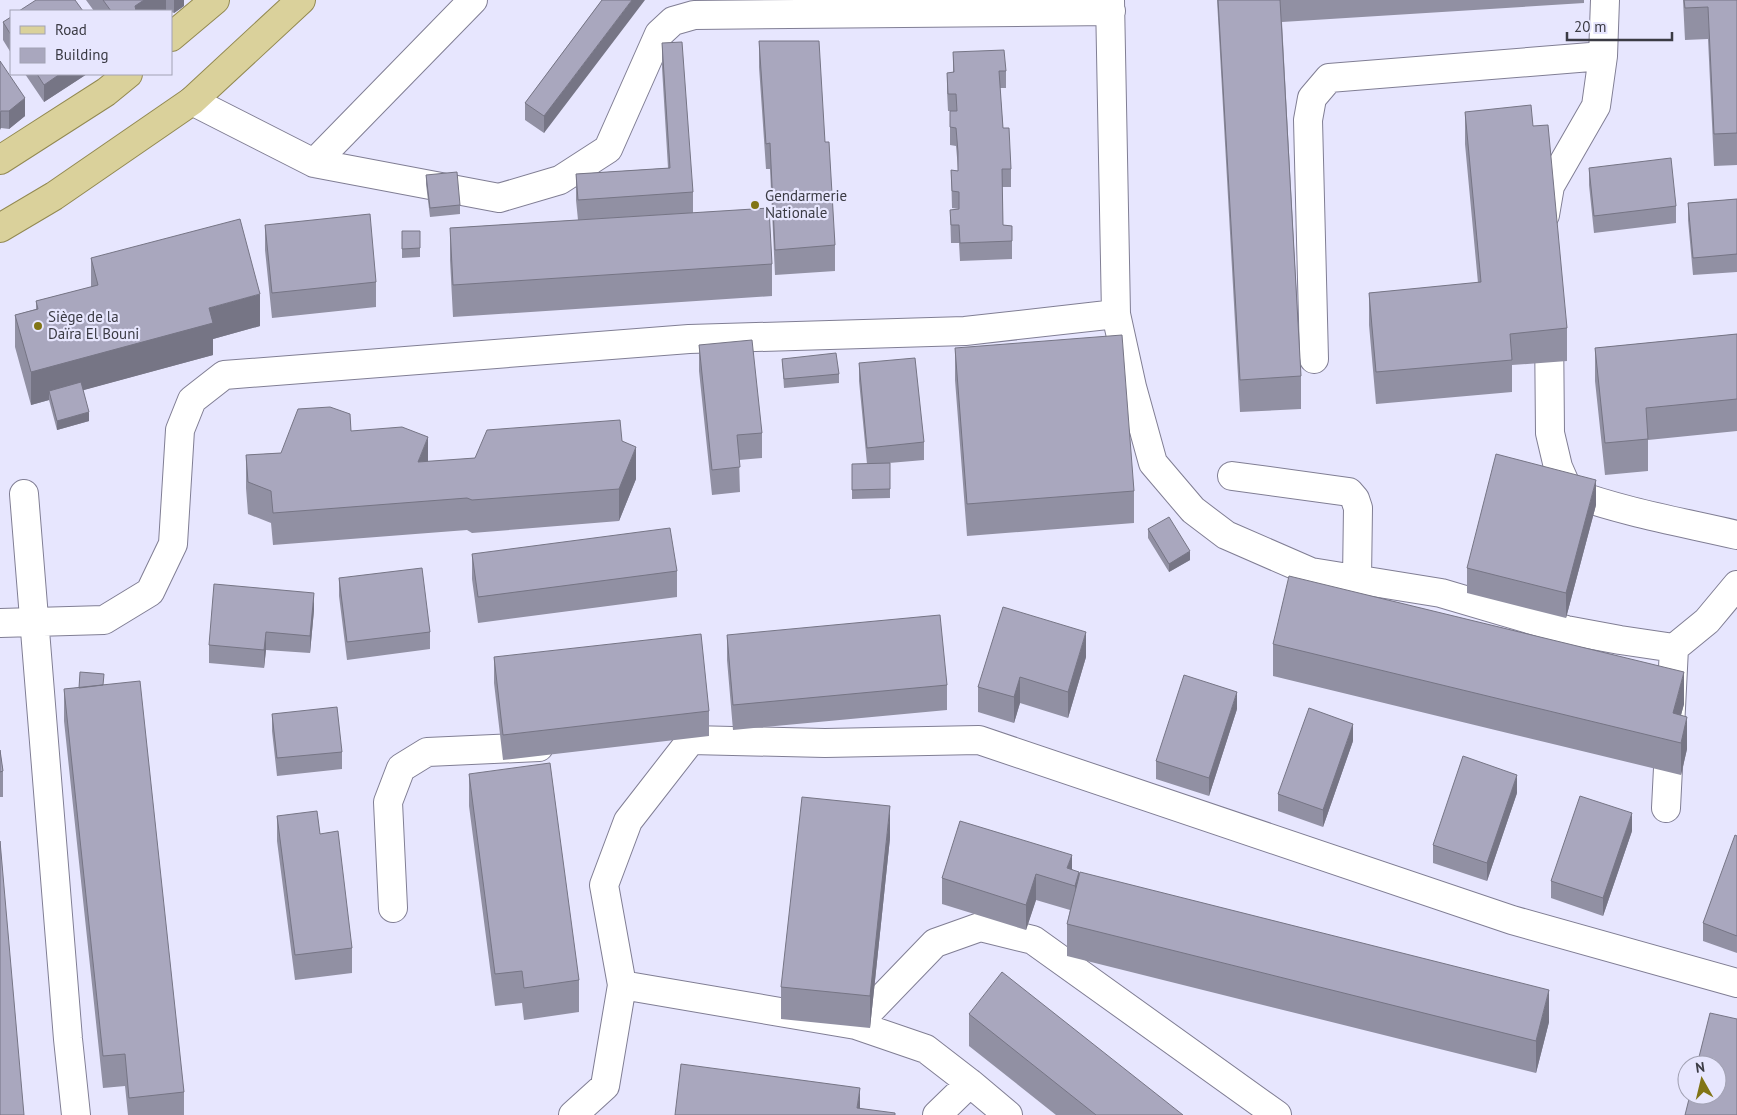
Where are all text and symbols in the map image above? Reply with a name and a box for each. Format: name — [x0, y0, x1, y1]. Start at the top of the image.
legend — [10, 10, 172, 75]
scale bar — [1567, 10, 1672, 42]
text: 20 m — [1574, 17, 1607, 36]
text: Road — [55, 20, 87, 39]
text: Building — [55, 45, 109, 64]
place label: Gendarmerie Nationale — [765, 186, 847, 222]
marker: Gendarmerie Nationale — [749, 199, 761, 211]
place label: Siège de la Daïra El Bouni — [48, 307, 139, 343]
marker: Siège de la Daïra El Bouni — [32, 320, 44, 332]
north arrow — [1677, 1055, 1727, 1105]
text: N — [1694, 1058, 1706, 1077]

